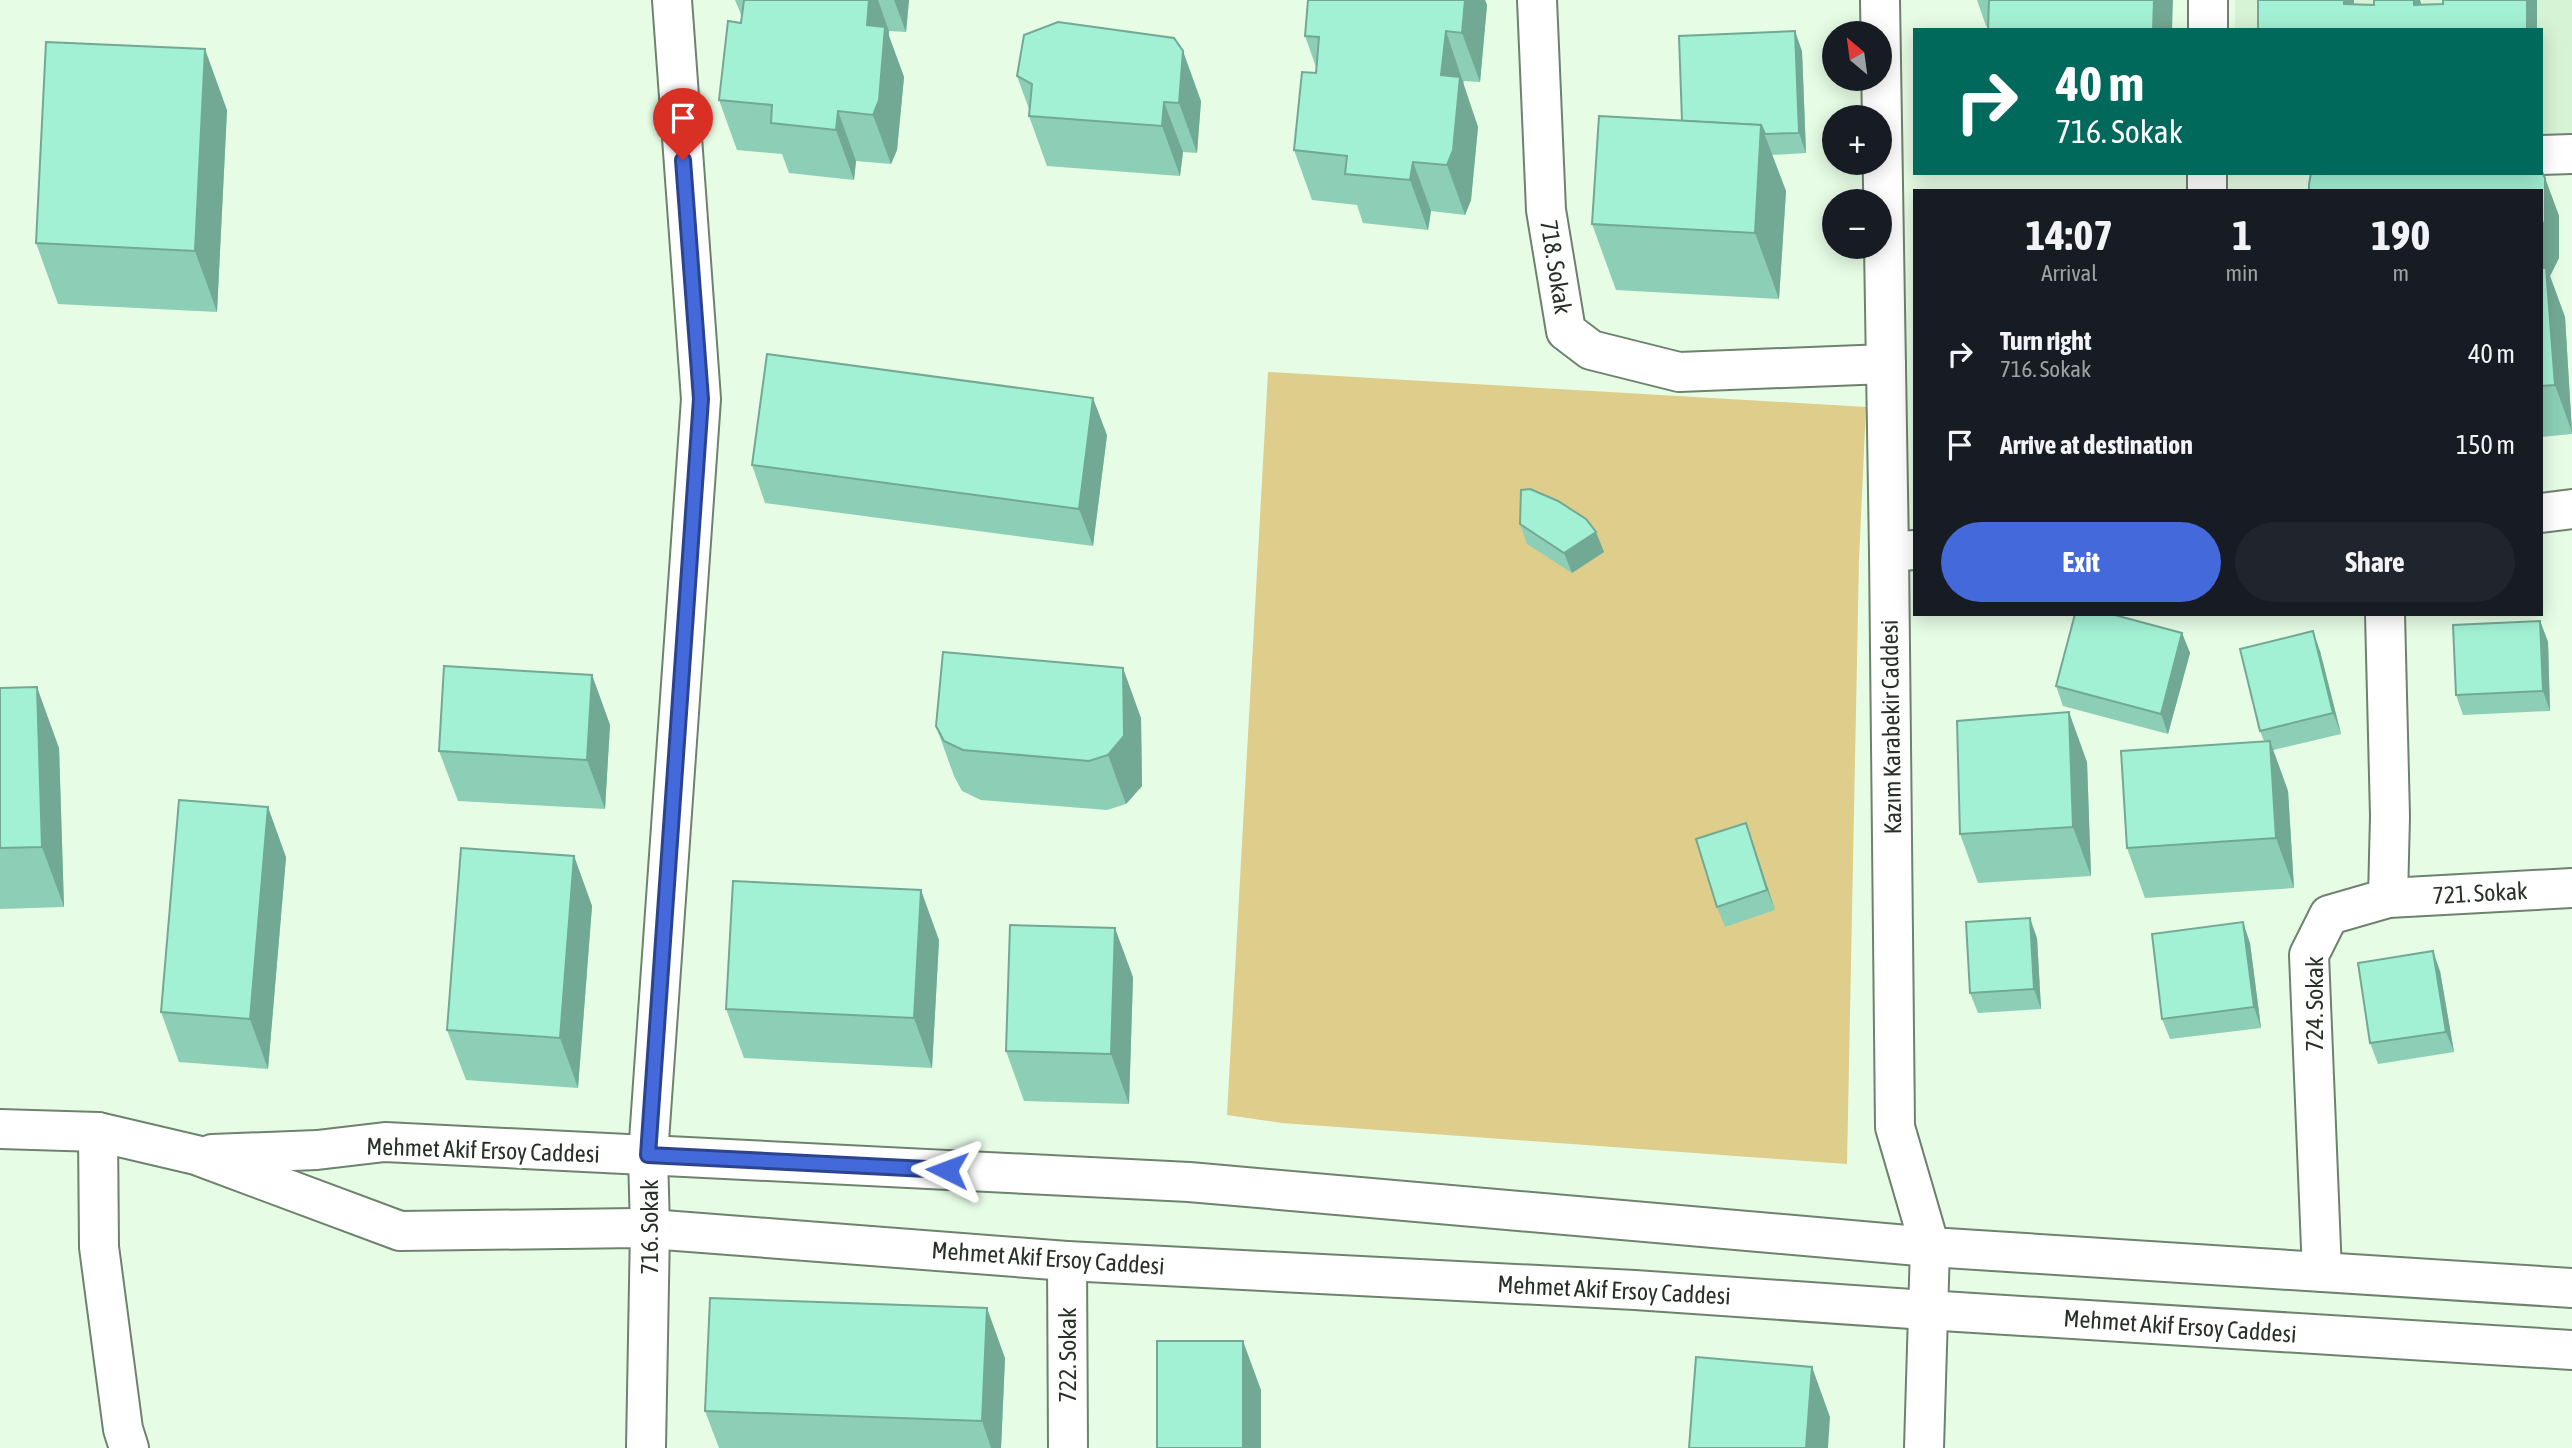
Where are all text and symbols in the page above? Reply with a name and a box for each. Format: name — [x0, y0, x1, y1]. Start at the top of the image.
north arrow — [1822, 21, 1892, 91]
map controls — [1822, 21, 1892, 259]
text: 40 m — [2056, 55, 2144, 111]
icon: right — [1941, 56, 2032, 147]
pin — [653, 88, 713, 160]
icon: arrive — [664, 99, 702, 137]
button: + — [1822, 105, 1892, 175]
text: 716. Sokak — [2056, 113, 2183, 150]
button: − — [1822, 189, 1892, 259]
text: 14:07 — [2026, 211, 2113, 259]
text: 1 — [2232, 211, 2252, 259]
text: 190 — [2371, 211, 2430, 259]
street label: 718. Sokak — [1535, 218, 1577, 316]
text: Arrival — [2041, 260, 2097, 286]
text: min — [2226, 260, 2259, 286]
text: m — [2392, 260, 2409, 286]
text: Turn right — [2000, 326, 2091, 356]
icon: right — [1941, 335, 1979, 373]
text: 40 m — [2468, 339, 2515, 369]
text: 716. Sokak — [2000, 356, 2091, 382]
icon: arrive — [1941, 426, 1979, 464]
text: Arrive at destination — [2000, 430, 2193, 460]
text: 150 m — [2456, 430, 2515, 460]
button: Exit — [1941, 522, 2221, 602]
button: Share — [2235, 522, 2515, 602]
street label: Kazım Karabekir Caddesi — [1876, 619, 1906, 835]
street label: 721. Sokak — [2432, 877, 2529, 909]
street label: 724. Sokak — [2301, 956, 2328, 1052]
street label: Mehmet Akif Ersoy Caddesi — [366, 1132, 600, 1168]
position arrow — [910, 1133, 984, 1207]
street label: 716. Sokak — [636, 1179, 663, 1275]
street label: Mehmet Akif Ersoy Caddesi — [931, 1236, 1165, 1280]
street label: Mehmet Akif Ersoy Caddesi — [1497, 1270, 1731, 1310]
street label: Mehmet Akif Ersoy Caddesi — [2063, 1304, 2297, 1348]
street label: 722. Sokak — [1054, 1307, 1081, 1403]

